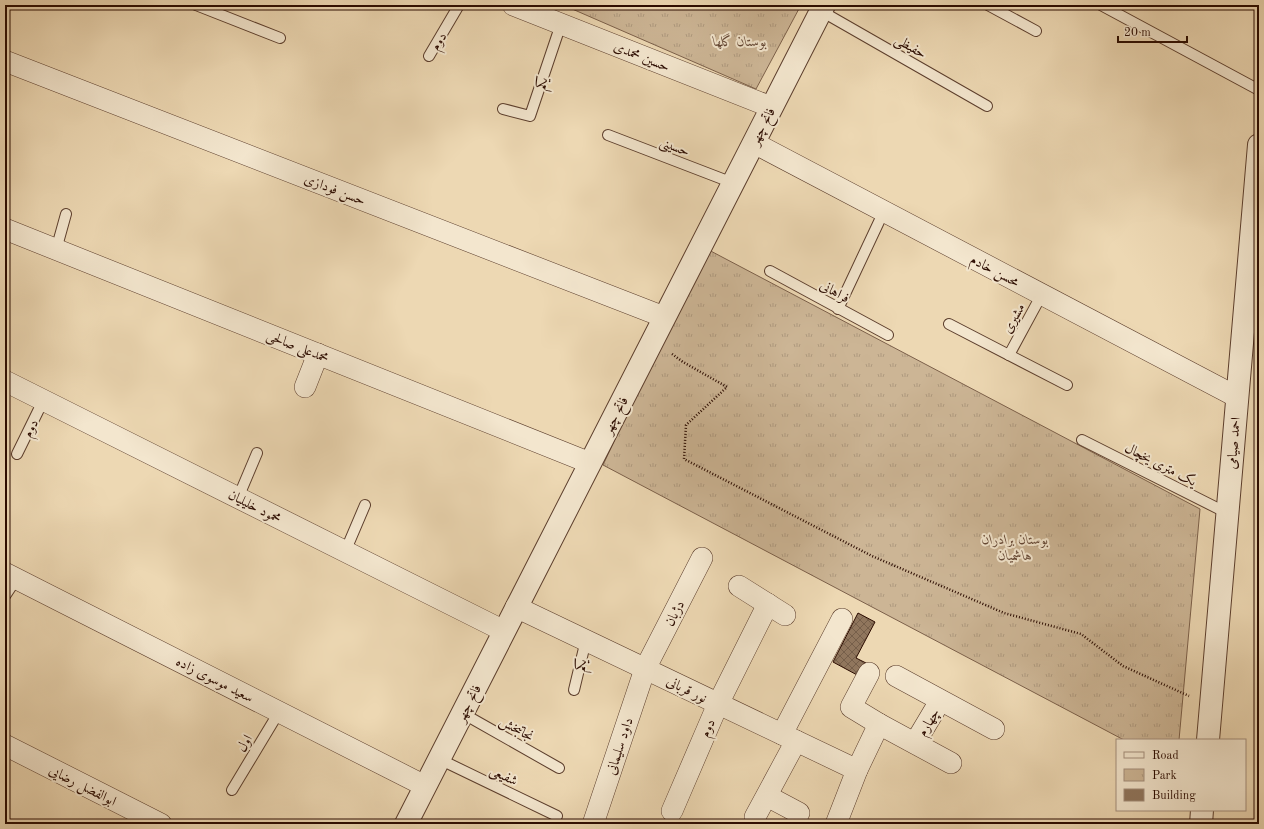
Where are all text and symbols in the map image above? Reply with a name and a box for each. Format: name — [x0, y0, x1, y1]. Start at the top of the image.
scale bar — [1118, 18, 1187, 44]
text: 20 m — [1124, 27, 1151, 39]
street label: دوم — [428, 30, 454, 56]
street label: حفیظی — [891, 32, 929, 63]
park label: بوستان گلها — [711, 33, 767, 50]
street label: حسین محمدی — [611, 39, 672, 75]
street label: یکم — [532, 74, 557, 93]
street label: فاتح چهر — [746, 105, 783, 151]
street label: حسینی — [657, 135, 691, 161]
street label: حسن فودازی — [301, 172, 367, 210]
street label: محسن خادم — [965, 252, 1022, 294]
street label: فراهانی — [817, 278, 852, 307]
street label: مشیری — [1000, 301, 1029, 336]
street label: محمدعلی صالحی — [264, 328, 331, 368]
street label: فاتح چهر — [599, 394, 636, 440]
street label: احمد صیامی — [1225, 416, 1244, 470]
street label: دوم — [21, 417, 46, 442]
street label: یک متری یخچال — [1122, 440, 1200, 491]
street label: محمود خلیلیان — [225, 488, 283, 527]
park label: بوستان برادران هاشمیان — [982, 533, 1049, 564]
street label: دژبان — [663, 598, 688, 629]
street label: سعید موسوی زاده — [173, 654, 256, 706]
street label: یکم — [572, 656, 595, 674]
street label: نور قربانی — [664, 674, 709, 707]
street label: فاتح چهر — [452, 682, 489, 728]
street label: چهارم — [915, 706, 947, 741]
street label: نجاتبخش — [496, 714, 536, 746]
street label: داود سلیمانی — [604, 716, 637, 777]
street label: دوم — [698, 717, 723, 741]
street label: اول — [234, 733, 256, 755]
legend — [1116, 739, 1246, 811]
text: Road — [1152, 750, 1179, 762]
street label: ابوالفضل رضایی — [45, 763, 118, 811]
street label: شفیعی — [487, 763, 520, 790]
text: Park — [1152, 770, 1177, 782]
text: Building — [1152, 790, 1196, 802]

